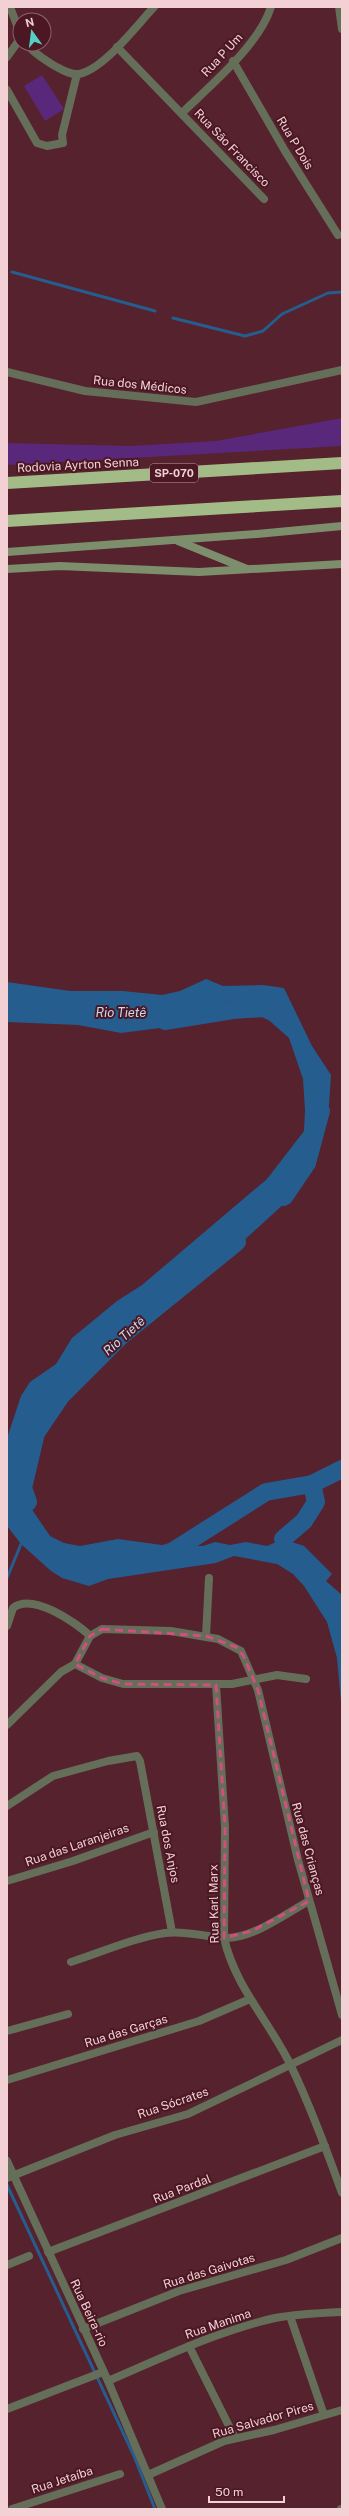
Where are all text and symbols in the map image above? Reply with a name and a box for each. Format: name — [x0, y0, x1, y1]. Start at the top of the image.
north arrow — [12, 12, 52, 52]
text: N — [24, 15, 35, 29]
street label: Rua P Um — [199, 31, 245, 79]
street label: Rua São Francisco — [191, 106, 273, 190]
street label: Rua P Dois — [274, 114, 316, 172]
street label: Rua dos Médicos — [92, 373, 188, 397]
street label: Rodovia Ayrton Senna — [17, 455, 139, 475]
road number: SP-070 — [150, 464, 198, 482]
water label: Rio Tietê — [96, 1005, 146, 1020]
water label: Rio Tietê — [100, 1313, 148, 1359]
street label: Rua das Crianças — [289, 1801, 327, 1897]
street label: Rua dos Anjos — [154, 1804, 182, 1884]
street label: Rua das Laranjeiras — [23, 1821, 131, 1869]
street label: Rua Karl Marx — [206, 1864, 222, 1944]
street label: Rua das Garças — [83, 2012, 169, 2050]
street label: Rua Sócrates — [136, 2084, 210, 2122]
street label: Rua Pardal — [151, 2171, 213, 2206]
street label: Rua das Gaivotas — [161, 2250, 257, 2292]
street label: Rua Beira-rio — [67, 2277, 111, 2349]
street label: Rua Manima — [183, 2306, 253, 2342]
street label: Rua Salvador Pires — [211, 2399, 315, 2441]
street label: Rua Jetaíba — [30, 2464, 94, 2496]
scale bar — [209, 2478, 284, 2504]
text: 50 m — [215, 2485, 243, 2499]

